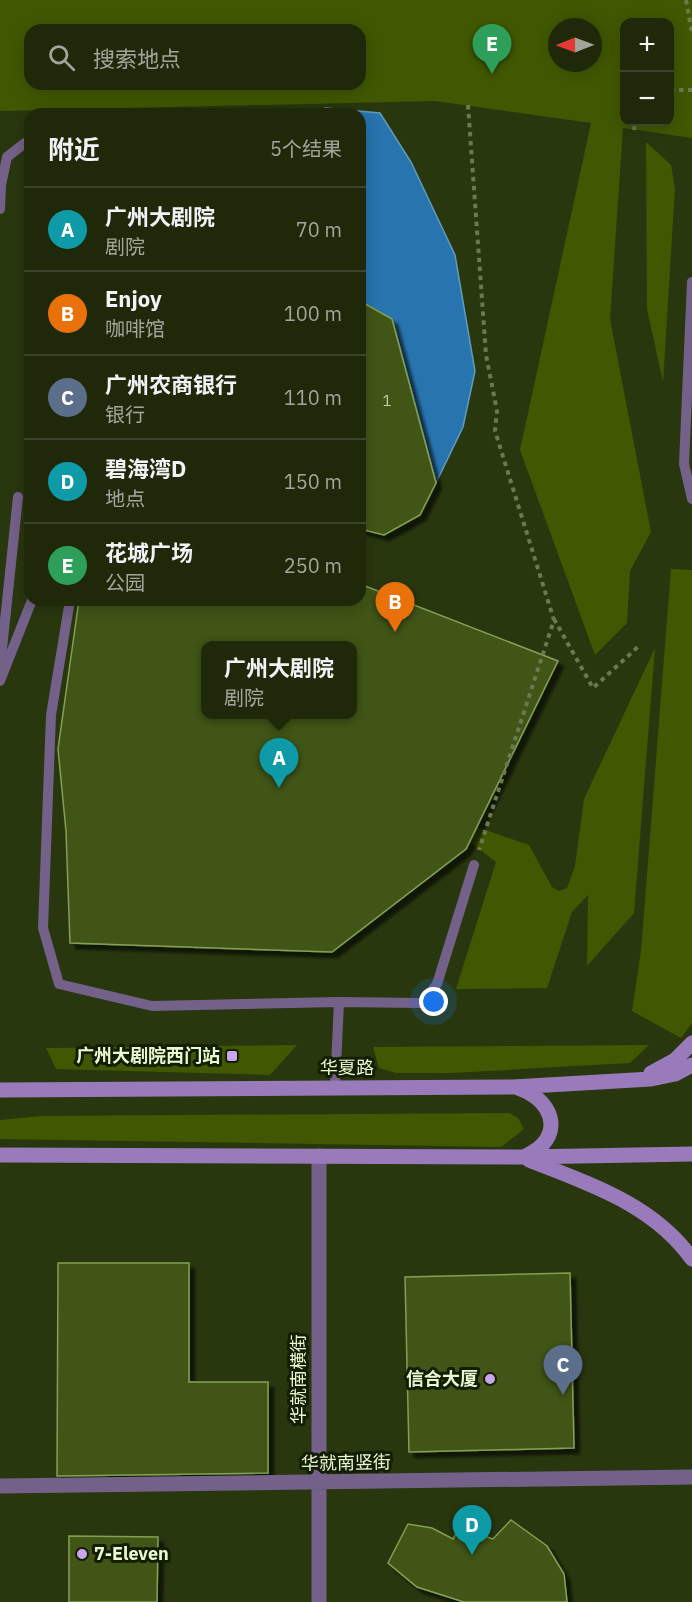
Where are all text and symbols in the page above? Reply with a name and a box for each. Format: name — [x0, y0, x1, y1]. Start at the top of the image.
north arrow — [548, 18, 602, 72]
map controls — [620, 18, 674, 126]
button: + — [620, 18, 674, 72]
search box — [24, 24, 366, 90]
pin: E — [472, 25, 512, 74]
icon: search — [45, 41, 78, 74]
text: 搜索地点 — [93, 44, 181, 73]
button: − — [620, 72, 674, 126]
text: 附近 — [48, 132, 100, 166]
text: 5个结果 — [270, 135, 342, 162]
text: 广州大剧院 — [105, 202, 215, 231]
text: A — [61, 216, 74, 243]
text: 70 m — [296, 216, 342, 243]
text: 剧院 — [105, 233, 145, 260]
text: Enjoy — [105, 284, 162, 313]
text: B — [61, 300, 74, 327]
text: 100 m — [284, 300, 342, 327]
text: 咖啡馆 — [105, 315, 165, 342]
text: 广州农商银行 — [105, 370, 237, 399]
text: C — [61, 384, 74, 411]
text: 110 m — [284, 384, 342, 411]
house number: 1 — [382, 391, 392, 410]
text: 银行 — [105, 401, 145, 428]
text: 碧海湾D — [105, 454, 186, 483]
text: D — [61, 468, 74, 495]
text: 150 m — [284, 468, 342, 495]
text: 地点 — [105, 485, 145, 512]
text: 花城广场 — [105, 538, 193, 567]
text: E — [61, 552, 74, 579]
text: 250 m — [284, 552, 342, 579]
text: 公园 — [105, 569, 145, 596]
pin: B — [376, 582, 414, 632]
popup — [201, 641, 357, 719]
text: 广州大剧院 — [224, 653, 334, 682]
text: 剧院 — [224, 684, 264, 711]
pin: A — [260, 738, 298, 788]
your location — [419, 987, 448, 1016]
place label: 广州大剧院西门站 — [76, 1044, 220, 1067]
marker: 广州大剧院西门站 — [225, 1049, 239, 1063]
street label: 华夏路 — [320, 1056, 374, 1079]
street label: 华就南横街 — [287, 1334, 310, 1424]
pin: C — [544, 1346, 582, 1395]
place label: 信合大厦 — [406, 1367, 478, 1390]
marker: 信合大厦 — [483, 1372, 497, 1386]
street label: 华就南竖街 — [301, 1450, 391, 1475]
pin: D — [452, 1506, 492, 1555]
place label: 7-Eleven — [94, 1542, 169, 1565]
marker: 7-Eleven — [75, 1547, 89, 1561]

